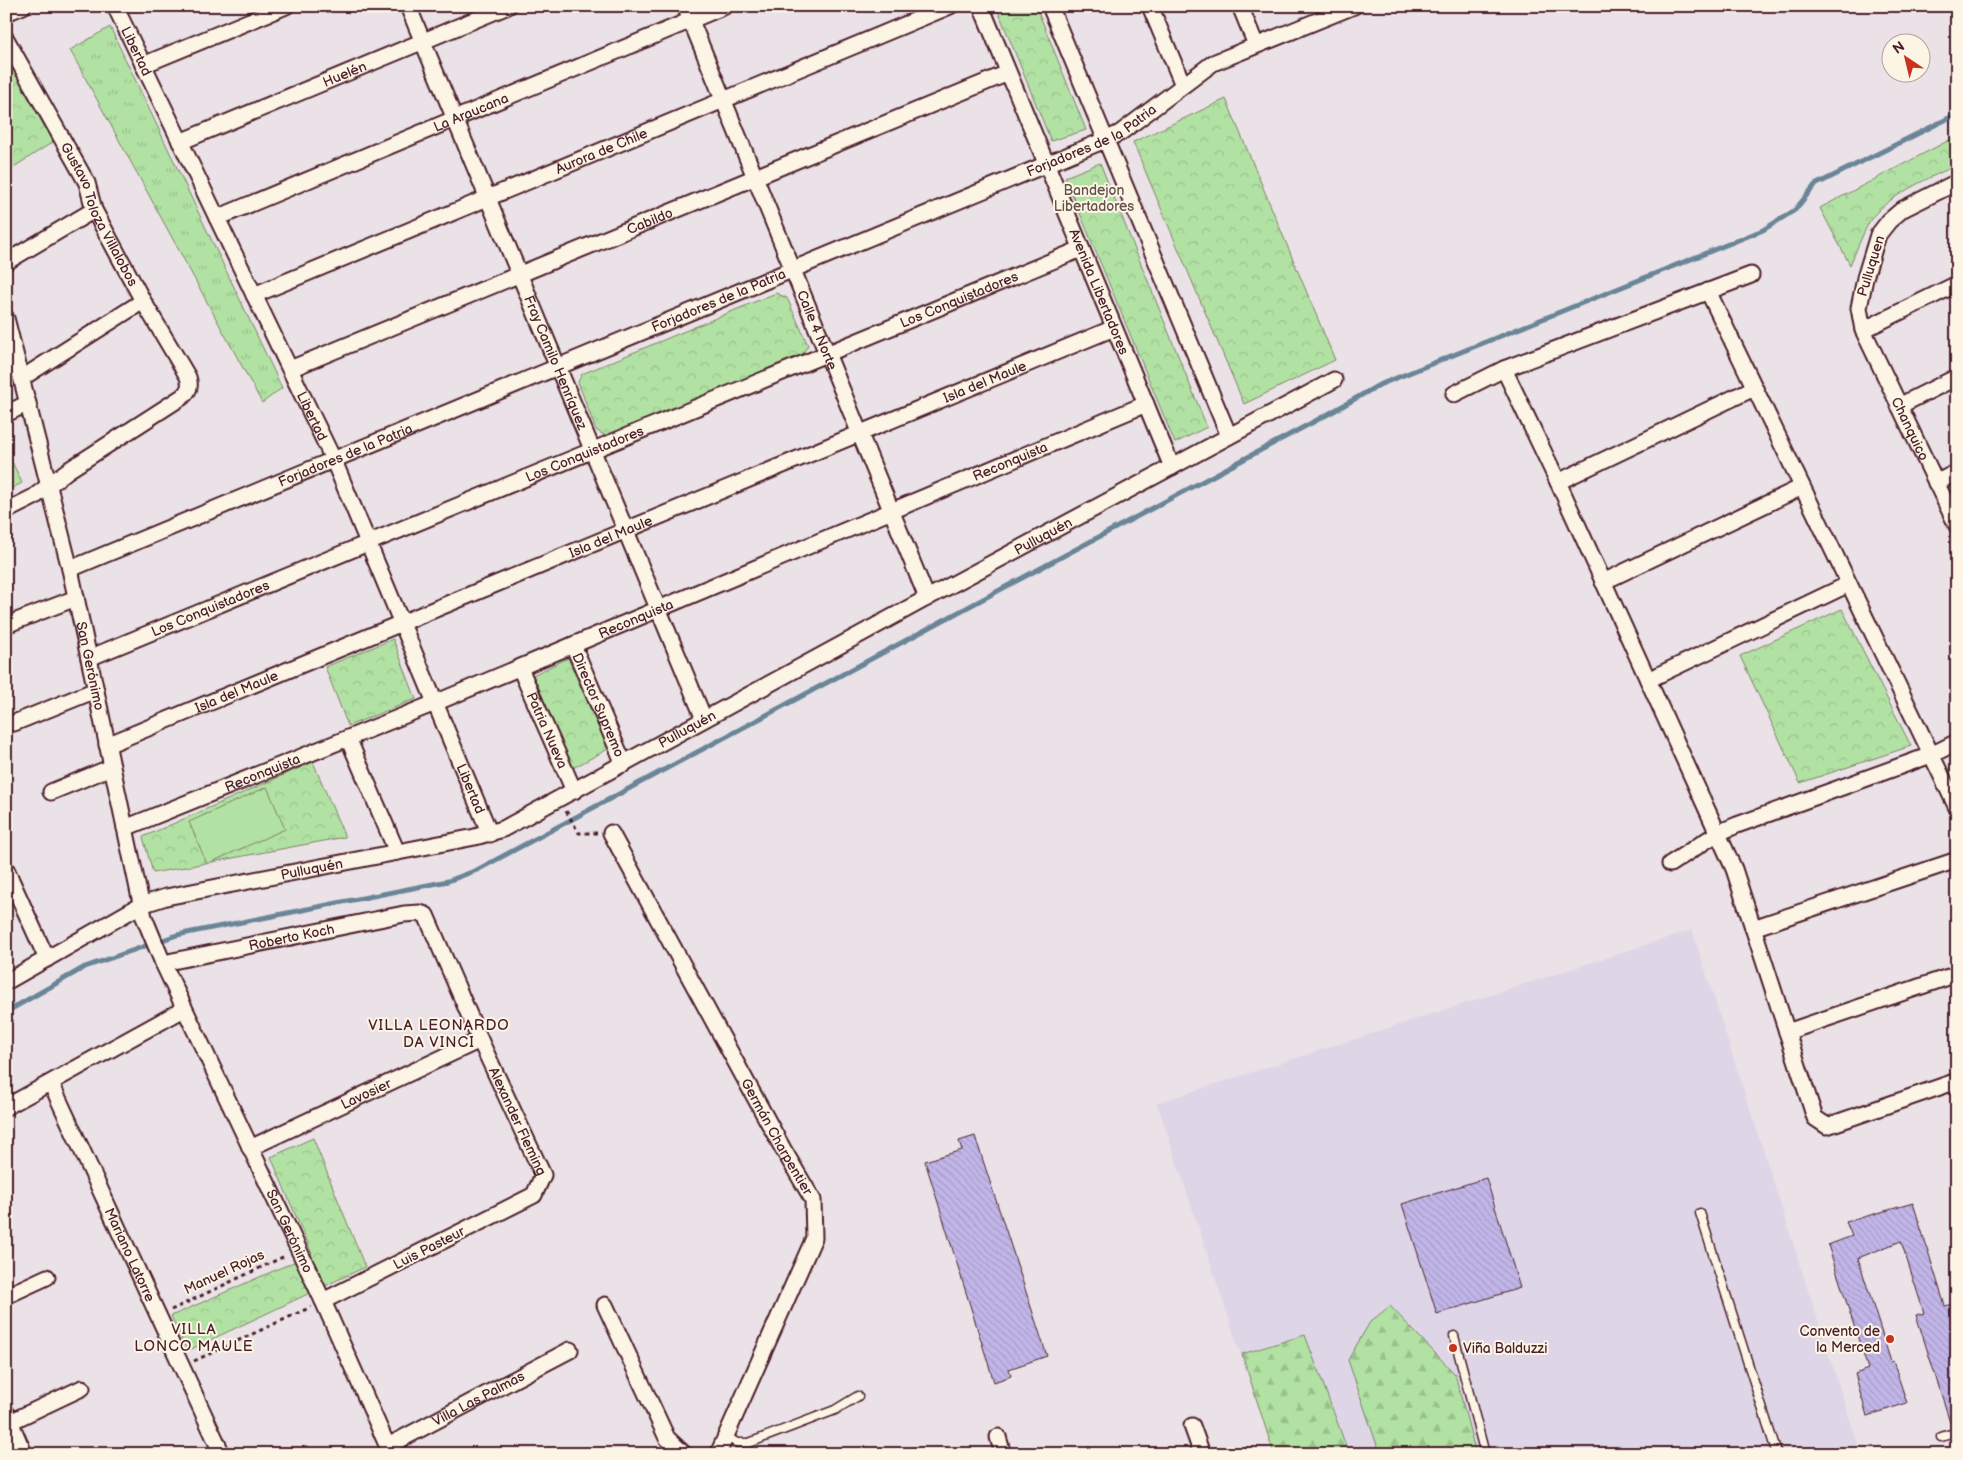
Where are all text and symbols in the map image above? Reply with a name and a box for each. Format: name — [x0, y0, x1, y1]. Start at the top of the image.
street label: Libertad — [118, 24, 156, 78]
north arrow — [1880, 32, 1930, 82]
text: N — [1890, 38, 1908, 58]
street label: Huelén — [320, 57, 369, 90]
street label: La Araucana — [431, 89, 511, 135]
street label: Forjadores de la Patria — [1024, 100, 1159, 180]
street label: Aurora de Chile — [553, 124, 650, 177]
street label: Gustavo Toloza Villalobos — [57, 139, 142, 289]
park label: Bandejon Libertadores — [1054, 182, 1134, 215]
street label: Cabildo — [624, 204, 675, 238]
street label: Avenida Libertadores — [1066, 226, 1133, 357]
street label: Pulluquen — [1854, 233, 1888, 299]
street label: Forjadores de la Patria — [649, 265, 788, 336]
street label: Los Conquistadores — [897, 267, 1021, 331]
street label: Calle 4 Norte — [794, 288, 841, 372]
street label: Fray Camilo Henríquez — [521, 293, 592, 432]
street label: Isla del Maule — [941, 357, 1029, 406]
street label: Libertad — [293, 389, 331, 443]
street label: Chanquico — [1888, 394, 1933, 463]
street label: Forjadores de la Patria — [276, 420, 415, 490]
street label: Los Conquistadores — [523, 422, 646, 486]
street label: Reconquista — [970, 438, 1050, 484]
street label: Isla del Maule — [566, 512, 655, 561]
street label: Pulluquén — [1011, 513, 1075, 558]
street label: Los Conquistadores — [149, 576, 272, 640]
street label: Reconquista — [596, 595, 676, 642]
street label: San Gerónimo — [73, 620, 108, 712]
street label: Director Supremo — [569, 650, 628, 759]
street label: Isla del Maule — [192, 667, 280, 716]
street label: Patria Nueva — [523, 689, 572, 771]
street label: Pulluquén — [655, 706, 719, 751]
street label: Reconquista — [222, 750, 302, 795]
street label: Libertad — [453, 761, 489, 816]
street label: Pulluquén — [279, 854, 344, 883]
street label: Roberto Koch — [247, 920, 336, 954]
district label: VILLA LEONARDO DA VINCI — [368, 1016, 510, 1052]
street label: Alexander Fleming — [485, 1064, 550, 1178]
street label: Lavosier — [338, 1074, 395, 1113]
street label: Germán Charpentier — [738, 1075, 817, 1199]
street label: San Gerónimo — [263, 1186, 317, 1275]
street label: Mariano Latorre — [101, 1205, 159, 1304]
street label: Luis Pasteur — [390, 1222, 468, 1273]
street label: Manuel Rojas — [181, 1246, 267, 1298]
district label: VILLA LONCO MAULE — [134, 1320, 254, 1356]
place label: Convento de la Merced — [1800, 1323, 1880, 1356]
marker: Convento de la Merced — [1884, 1333, 1896, 1345]
place label: Viña Balduzzi — [1463, 1340, 1548, 1357]
marker: Viña Balduzzi — [1447, 1342, 1459, 1354]
street label: Villa Las Palmas — [429, 1367, 527, 1430]

